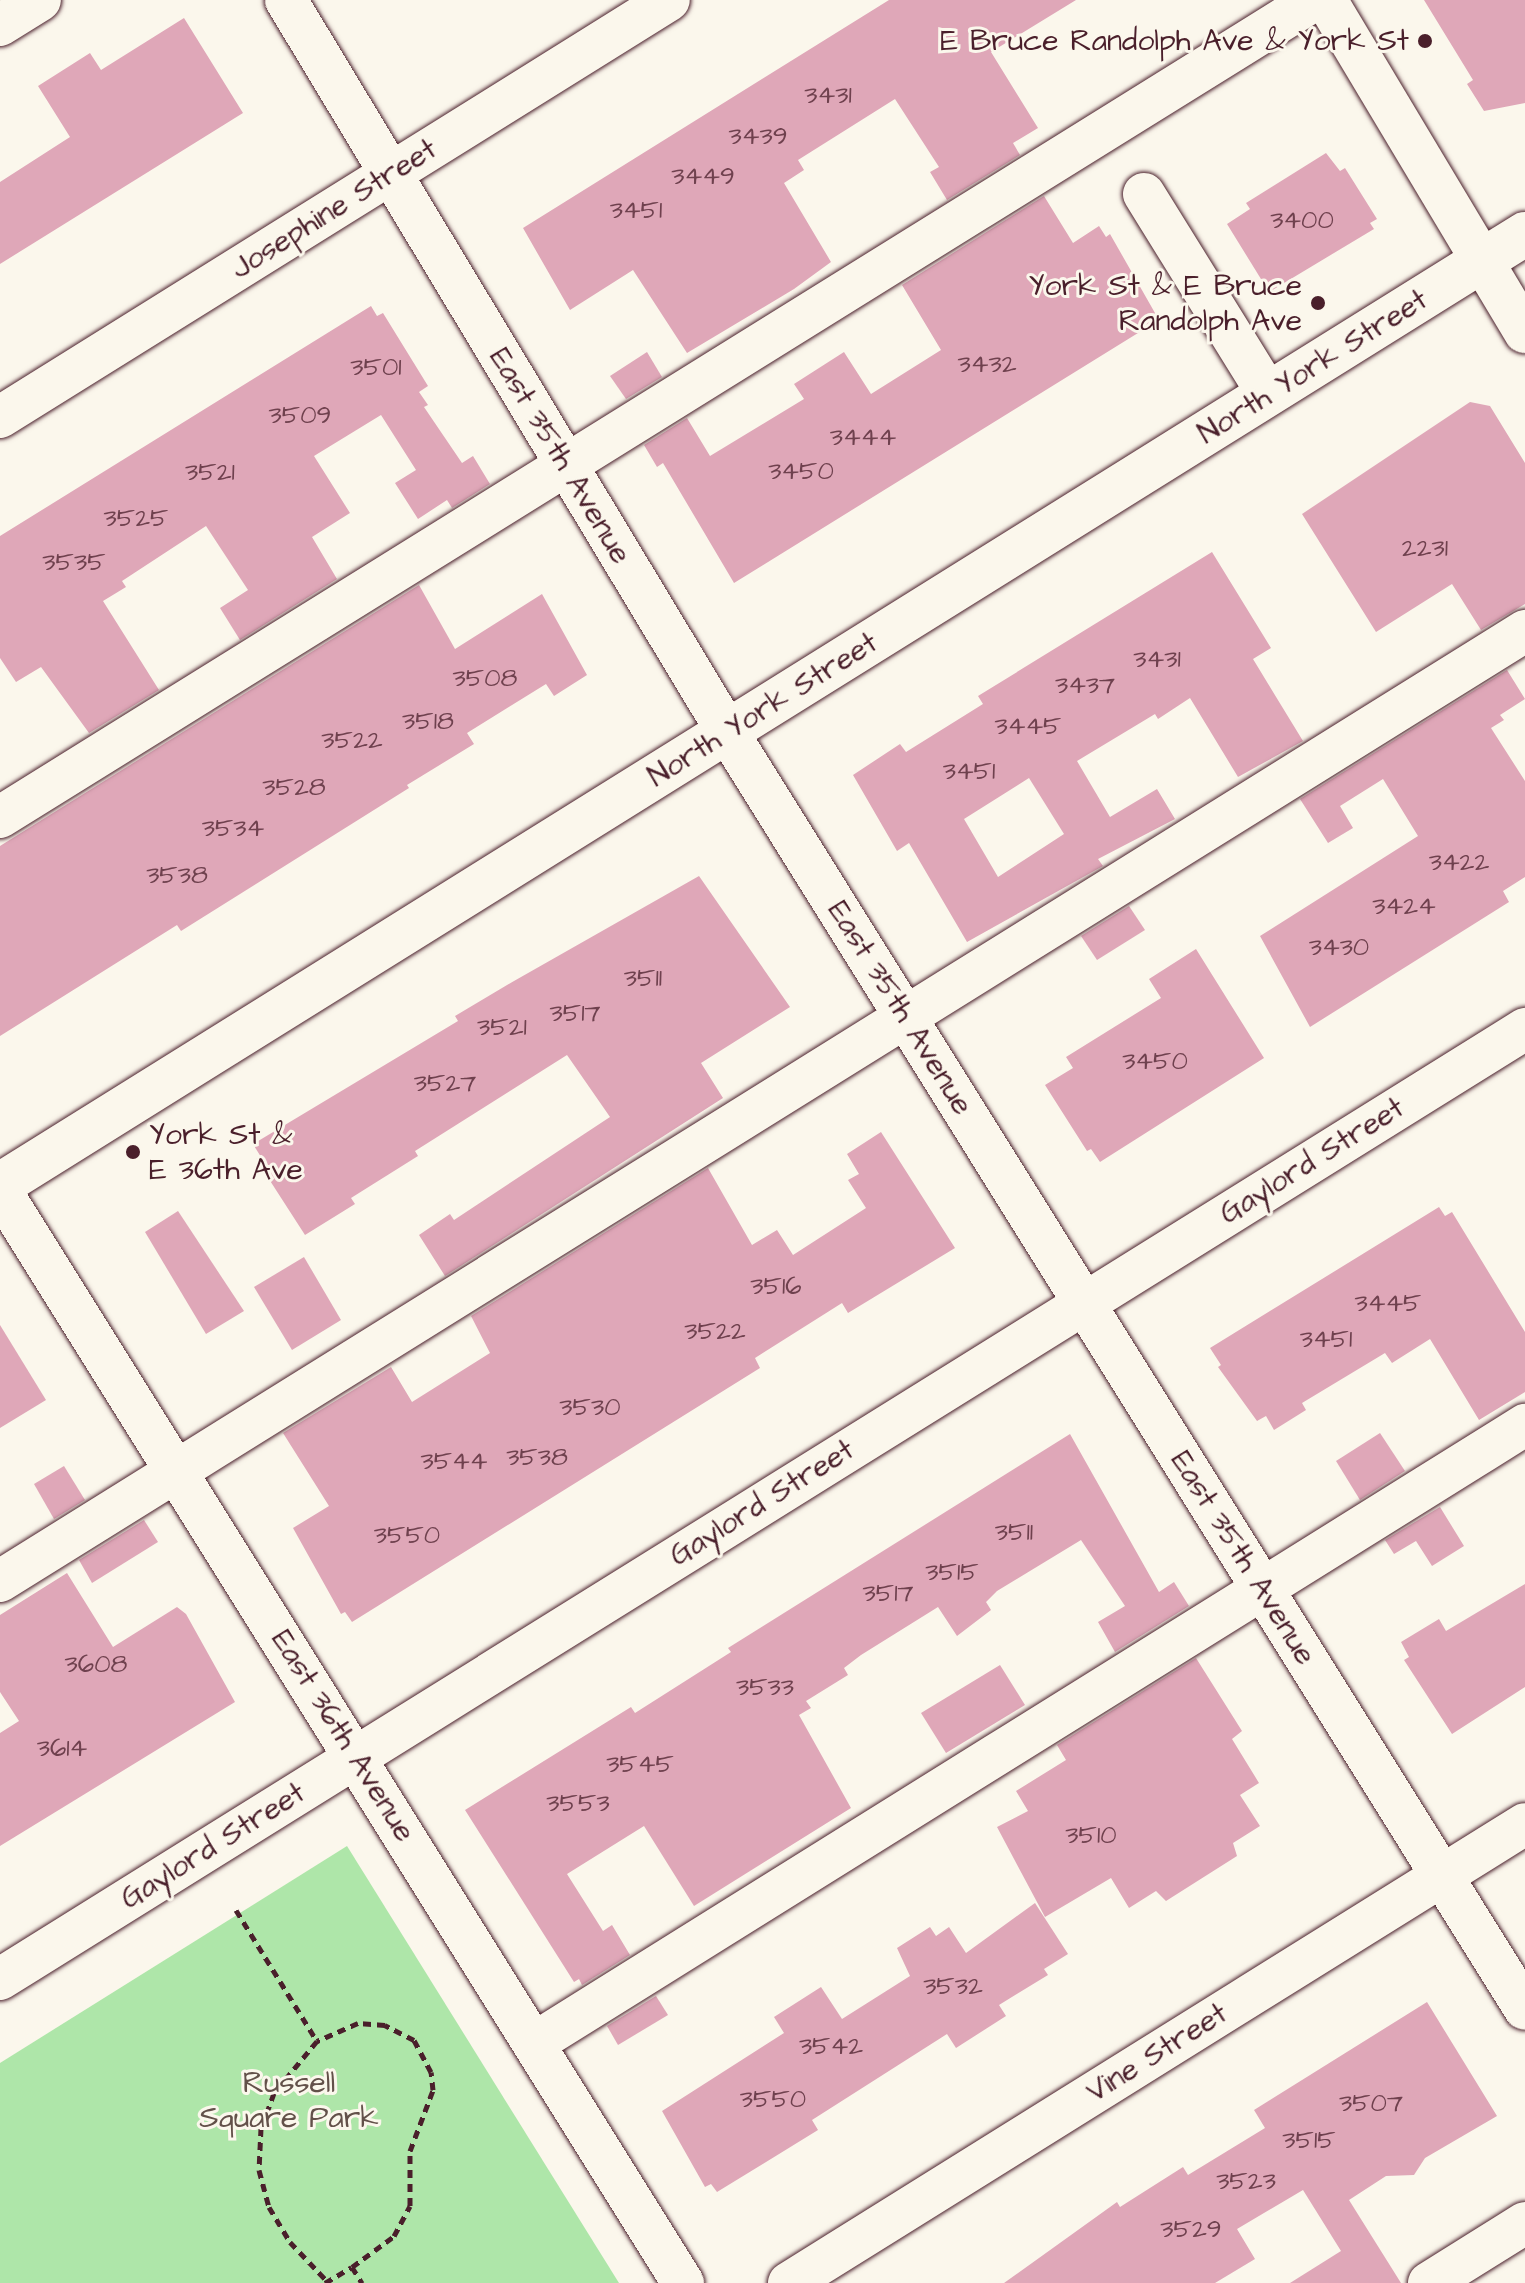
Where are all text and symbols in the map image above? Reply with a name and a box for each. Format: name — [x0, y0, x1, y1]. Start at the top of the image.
place label: E Bruce Randolph Ave & York St — [940, 23, 1409, 59]
marker: E Bruce Randolph Ave & York St — [1416, 32, 1434, 50]
house number: 3431 — [804, 80, 852, 112]
house number: 3439 — [729, 121, 787, 153]
street label: Josephine Street — [224, 131, 444, 287]
house number: 3449 — [671, 161, 735, 193]
house number: 3451 — [610, 195, 662, 227]
house number: 3400 — [1270, 205, 1334, 237]
place label: York St & E Bruce Randolph Ave — [1028, 268, 1302, 338]
street label: North York Street — [1192, 282, 1434, 452]
marker: York St & E Bruce Randolph Ave — [1309, 294, 1327, 312]
street label: East 35th Avenue — [481, 342, 639, 570]
house number: 3432 — [957, 349, 1017, 381]
house number: 3501 — [350, 352, 402, 384]
house number: 3509 — [269, 400, 331, 432]
house number: 3444 — [830, 422, 896, 454]
house number: 3450 — [768, 456, 834, 488]
house number: 3521 — [185, 457, 235, 489]
house number: 3525 — [104, 503, 168, 535]
house number: 2231 — [1402, 533, 1448, 565]
house number: 3535 — [42, 547, 106, 579]
street label: North York Street — [642, 625, 884, 795]
house number: 3431 — [1133, 644, 1181, 676]
house number: 3508 — [453, 663, 517, 695]
house number: 3437 — [1055, 670, 1115, 702]
house number: 3518 — [402, 706, 454, 738]
house number: 3445 — [994, 711, 1062, 743]
house number: 3522 — [321, 725, 383, 757]
house number: 3451 — [943, 756, 995, 788]
house number: 3528 — [262, 772, 326, 804]
house number: 3534 — [202, 813, 264, 845]
house number: 3422 — [1429, 847, 1489, 879]
house number: 3538 — [146, 860, 208, 892]
house number: 3424 — [1372, 891, 1436, 923]
street label: East 35th Avenue — [820, 894, 980, 1122]
house number: 3430 — [1309, 932, 1369, 964]
house number: 3511 — [624, 963, 662, 995]
house number: 3517 — [550, 998, 600, 1030]
house number: 3521 — [477, 1012, 527, 1044]
house number: 3450 — [1122, 1046, 1188, 1078]
house number: 3527 — [414, 1068, 476, 1100]
street label: Gaylord Street — [1213, 1090, 1411, 1232]
place label: York St & E 36th Ave — [149, 1117, 303, 1188]
marker: York St & E 36th Ave — [124, 1143, 142, 1161]
house number: 3516 — [750, 1271, 802, 1303]
house number: 3445 — [1354, 1288, 1422, 1320]
house number: 3522 — [684, 1316, 746, 1348]
house number: 3451 — [1300, 1324, 1352, 1356]
house number: 3530 — [559, 1392, 621, 1424]
street label: Gaylord Street — [663, 1432, 861, 1574]
house number: 3538 — [506, 1442, 568, 1474]
street label: East 35th Avenue — [1163, 1444, 1323, 1672]
house number: 3544 — [420, 1446, 488, 1478]
house number: 3511 — [995, 1517, 1033, 1549]
house number: 3550 — [374, 1520, 440, 1552]
house number: 3515 — [925, 1557, 979, 1589]
house number: 3517 — [863, 1578, 913, 1610]
street label: East 36th Avenue — [263, 1624, 423, 1848]
house number: 3608 — [65, 1649, 127, 1681]
house number: 3533 — [736, 1672, 794, 1704]
house number: 3614 — [37, 1733, 87, 1765]
house number: 3545 — [606, 1749, 674, 1781]
street label: Gaylord Street — [114, 1775, 312, 1917]
house number: 3553 — [546, 1788, 610, 1820]
house number: 3510 — [1065, 1820, 1117, 1852]
house number: 3532 — [923, 1971, 983, 2003]
street label: Vine Street — [1080, 1996, 1234, 2110]
house number: 3542 — [799, 2031, 863, 2063]
park label: Russell Square Park — [199, 2065, 379, 2136]
house number: 3550 — [740, 2084, 806, 2116]
house number: 3507 — [1339, 2088, 1403, 2120]
house number: 3515 — [1282, 2125, 1336, 2157]
house number: 3523 — [1216, 2166, 1276, 2198]
house number: 3529 — [1160, 2214, 1222, 2246]

